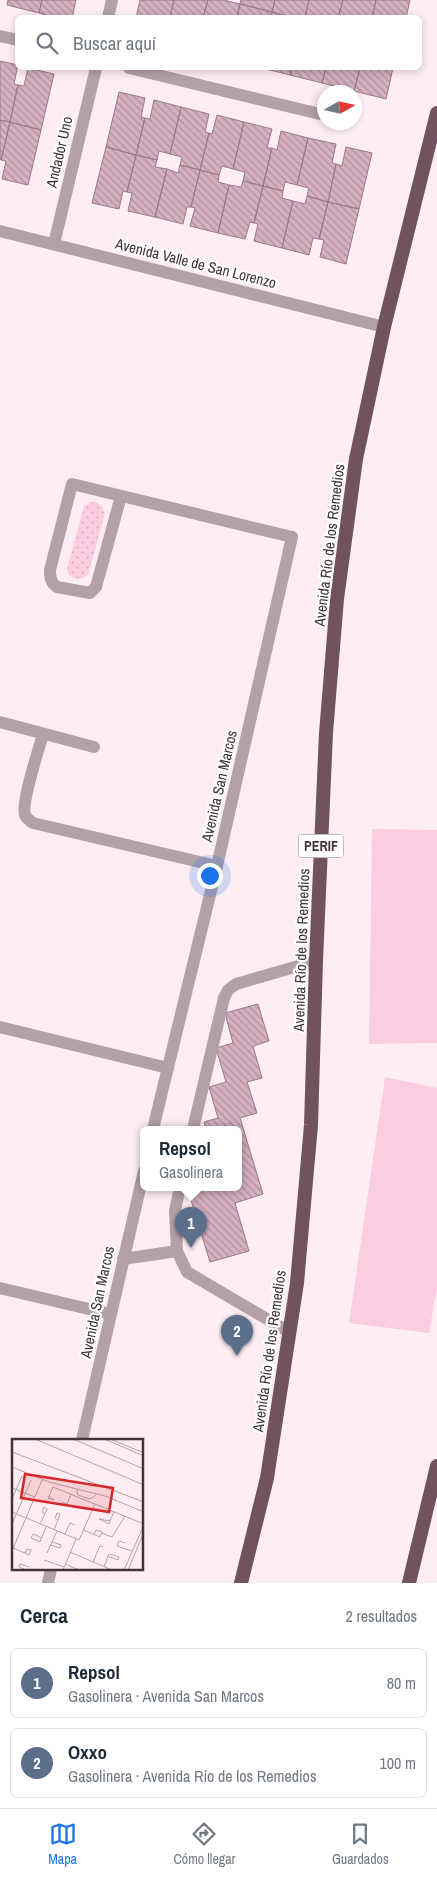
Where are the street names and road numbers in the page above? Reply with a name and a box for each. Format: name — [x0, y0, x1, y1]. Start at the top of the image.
street label: Andador Uno — [40, 114, 77, 191]
street label: Avenida Valle de San Lorenzo — [112, 233, 279, 293]
street label: Avenida Río de los Remedios — [309, 463, 349, 628]
street label: Avenida San Marcos — [196, 728, 242, 845]
road number: PERIF — [298, 834, 344, 858]
street label: Avenida Río de los Remedios — [288, 868, 314, 1033]
street label: Avenida San Marcos — [75, 1244, 119, 1361]
street label: Avenida Río de los Remedios — [247, 1269, 291, 1434]

